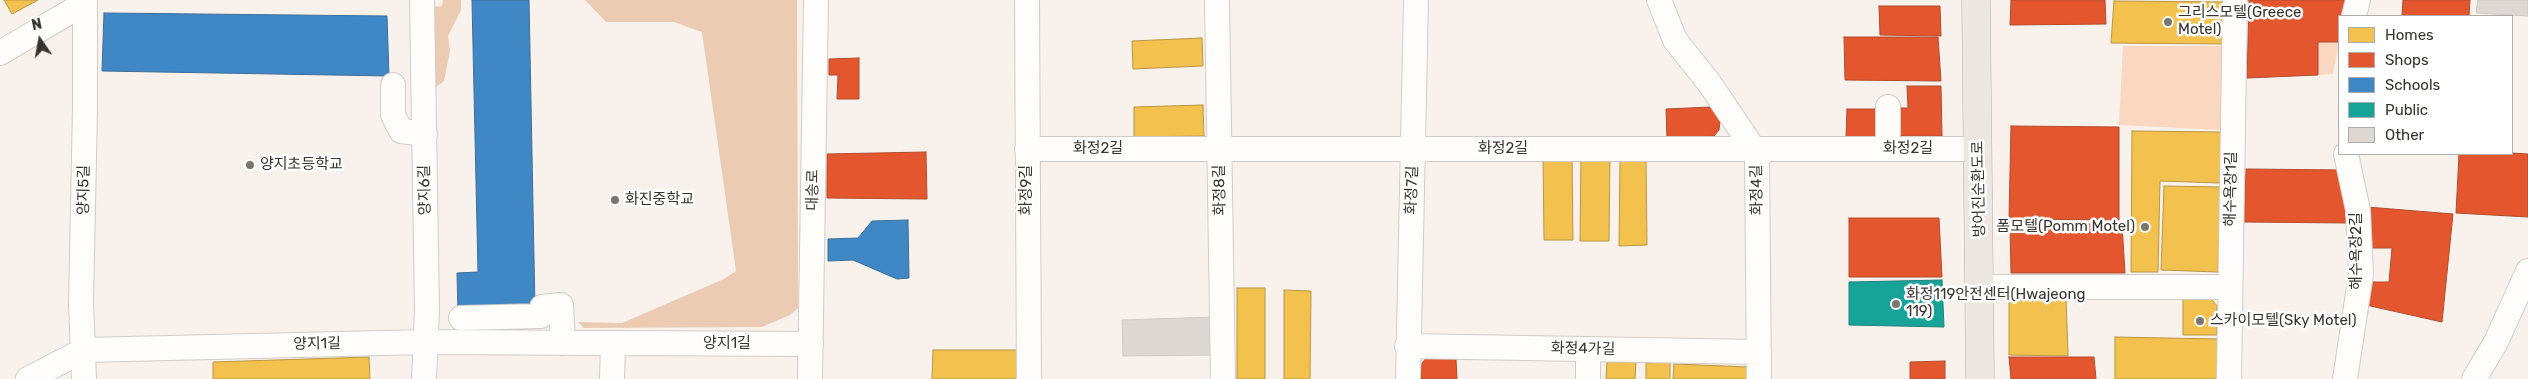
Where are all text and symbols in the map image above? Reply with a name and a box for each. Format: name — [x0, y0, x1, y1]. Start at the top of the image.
place label: 그리스모텔(Greece Motel) — [2178, 4, 2301, 39]
north arrow — [15, 15, 65, 65]
text: N — [30, 15, 43, 34]
legend — [2338, 15, 2513, 155]
marker: 그리스모텔(Greece Motel) — [2162, 16, 2174, 28]
text: Homes — [2385, 26, 2434, 44]
text: Shops — [2385, 51, 2429, 69]
text: Schools — [2385, 76, 2440, 94]
text: Public — [2385, 101, 2428, 119]
text: Other — [2385, 126, 2424, 144]
street label: 화정2길 — [1073, 140, 1123, 158]
street label: 화정2길 — [1478, 140, 1528, 158]
street label: 화정2길 — [1883, 140, 1933, 158]
street label: 방어진순환도로 — [1969, 141, 1989, 237]
street label: 해수욕장1길 — [2221, 151, 2241, 227]
place label: 양지초등학교 — [260, 156, 343, 174]
marker: 양지초등학교 — [244, 159, 256, 171]
street label: 화정8길 — [1211, 164, 1229, 216]
street label: 화정4길 — [1748, 164, 1766, 216]
street label: 양지5길 — [75, 165, 93, 215]
street label: 양지6길 — [416, 165, 434, 215]
street label: 화정9길 — [1018, 165, 1036, 215]
street label: 화정7길 — [1402, 165, 1422, 215]
street label: 대송로 — [804, 169, 822, 211]
place label: 화진중학교 — [625, 191, 694, 209]
marker: 화진중학교 — [609, 194, 621, 206]
street label: 해수욕장2길 — [2348, 212, 2366, 290]
place label: 폼모텔(Pomm Motel) — [1997, 218, 2135, 236]
marker: 폼모텔(Pomm Motel) — [2139, 221, 2151, 233]
place label: 화정119안전센터(Hwajeong 119) — [1906, 286, 2085, 321]
marker: 화정119안전센터(Hwajeong 119) — [1890, 298, 1902, 310]
place label: 스카이모텔(Sky Motel) — [2210, 312, 2357, 330]
marker: 스카이모텔(Sky Motel) — [2194, 315, 2206, 327]
street label: 양지1길 — [293, 335, 341, 353]
street label: 양지1길 — [703, 335, 751, 353]
street label: 화정4가길 — [1551, 339, 1615, 359]

